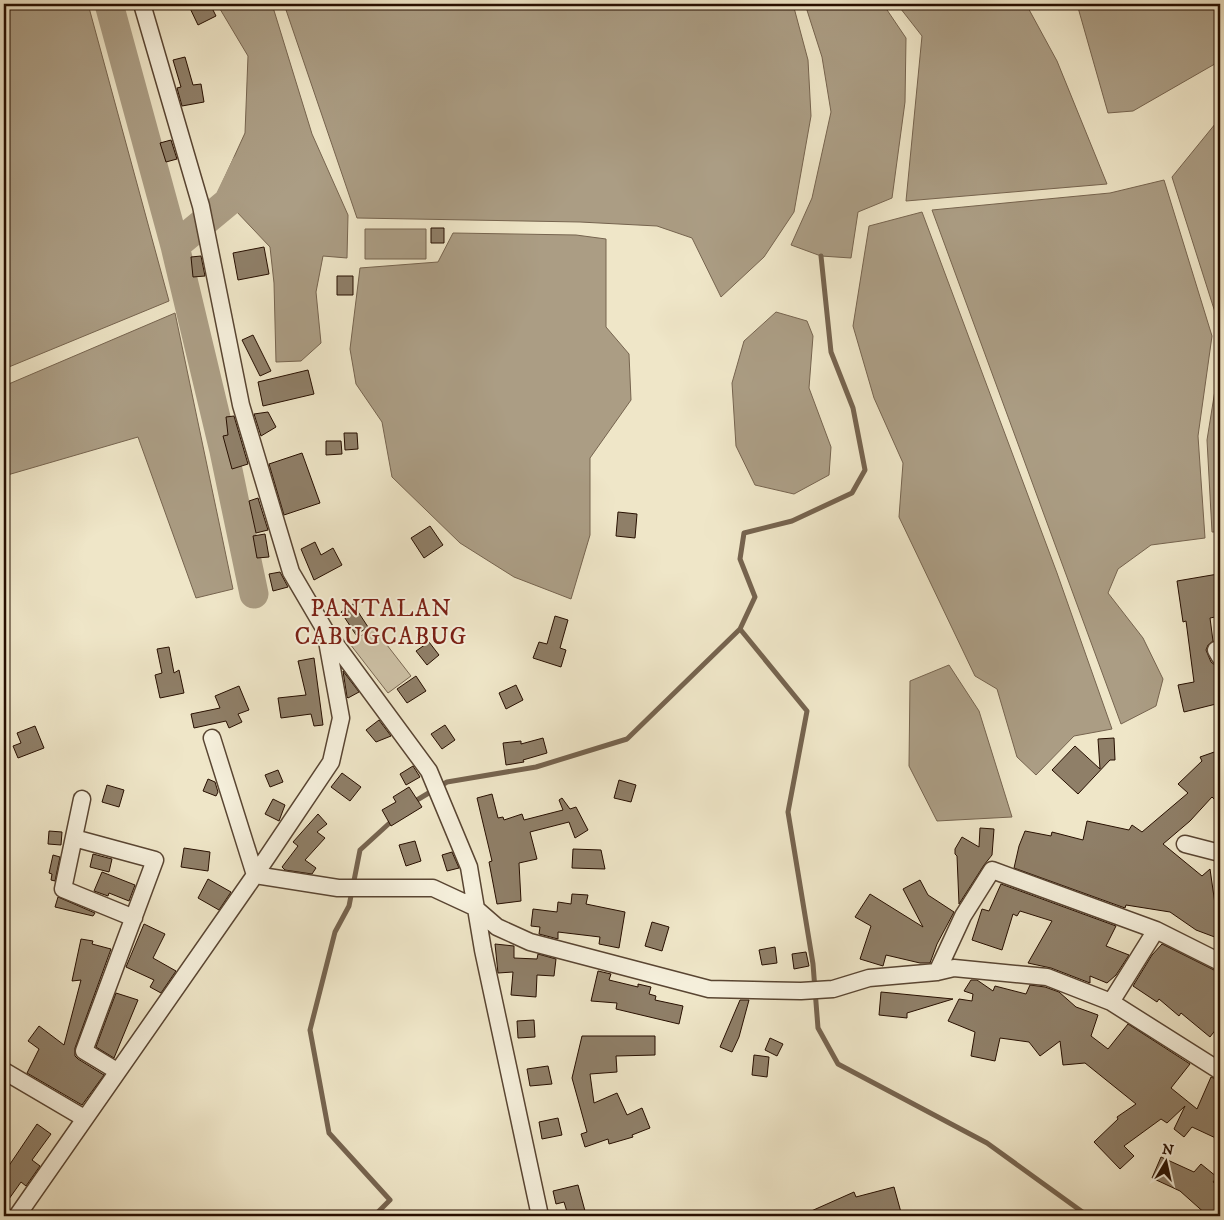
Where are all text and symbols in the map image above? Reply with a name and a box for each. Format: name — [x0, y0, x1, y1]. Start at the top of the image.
district label: PANTALAN CABUGCABUG — [295, 594, 467, 652]
north arrow — [1142, 1138, 1192, 1188]
text: N — [1161, 1140, 1175, 1160]

